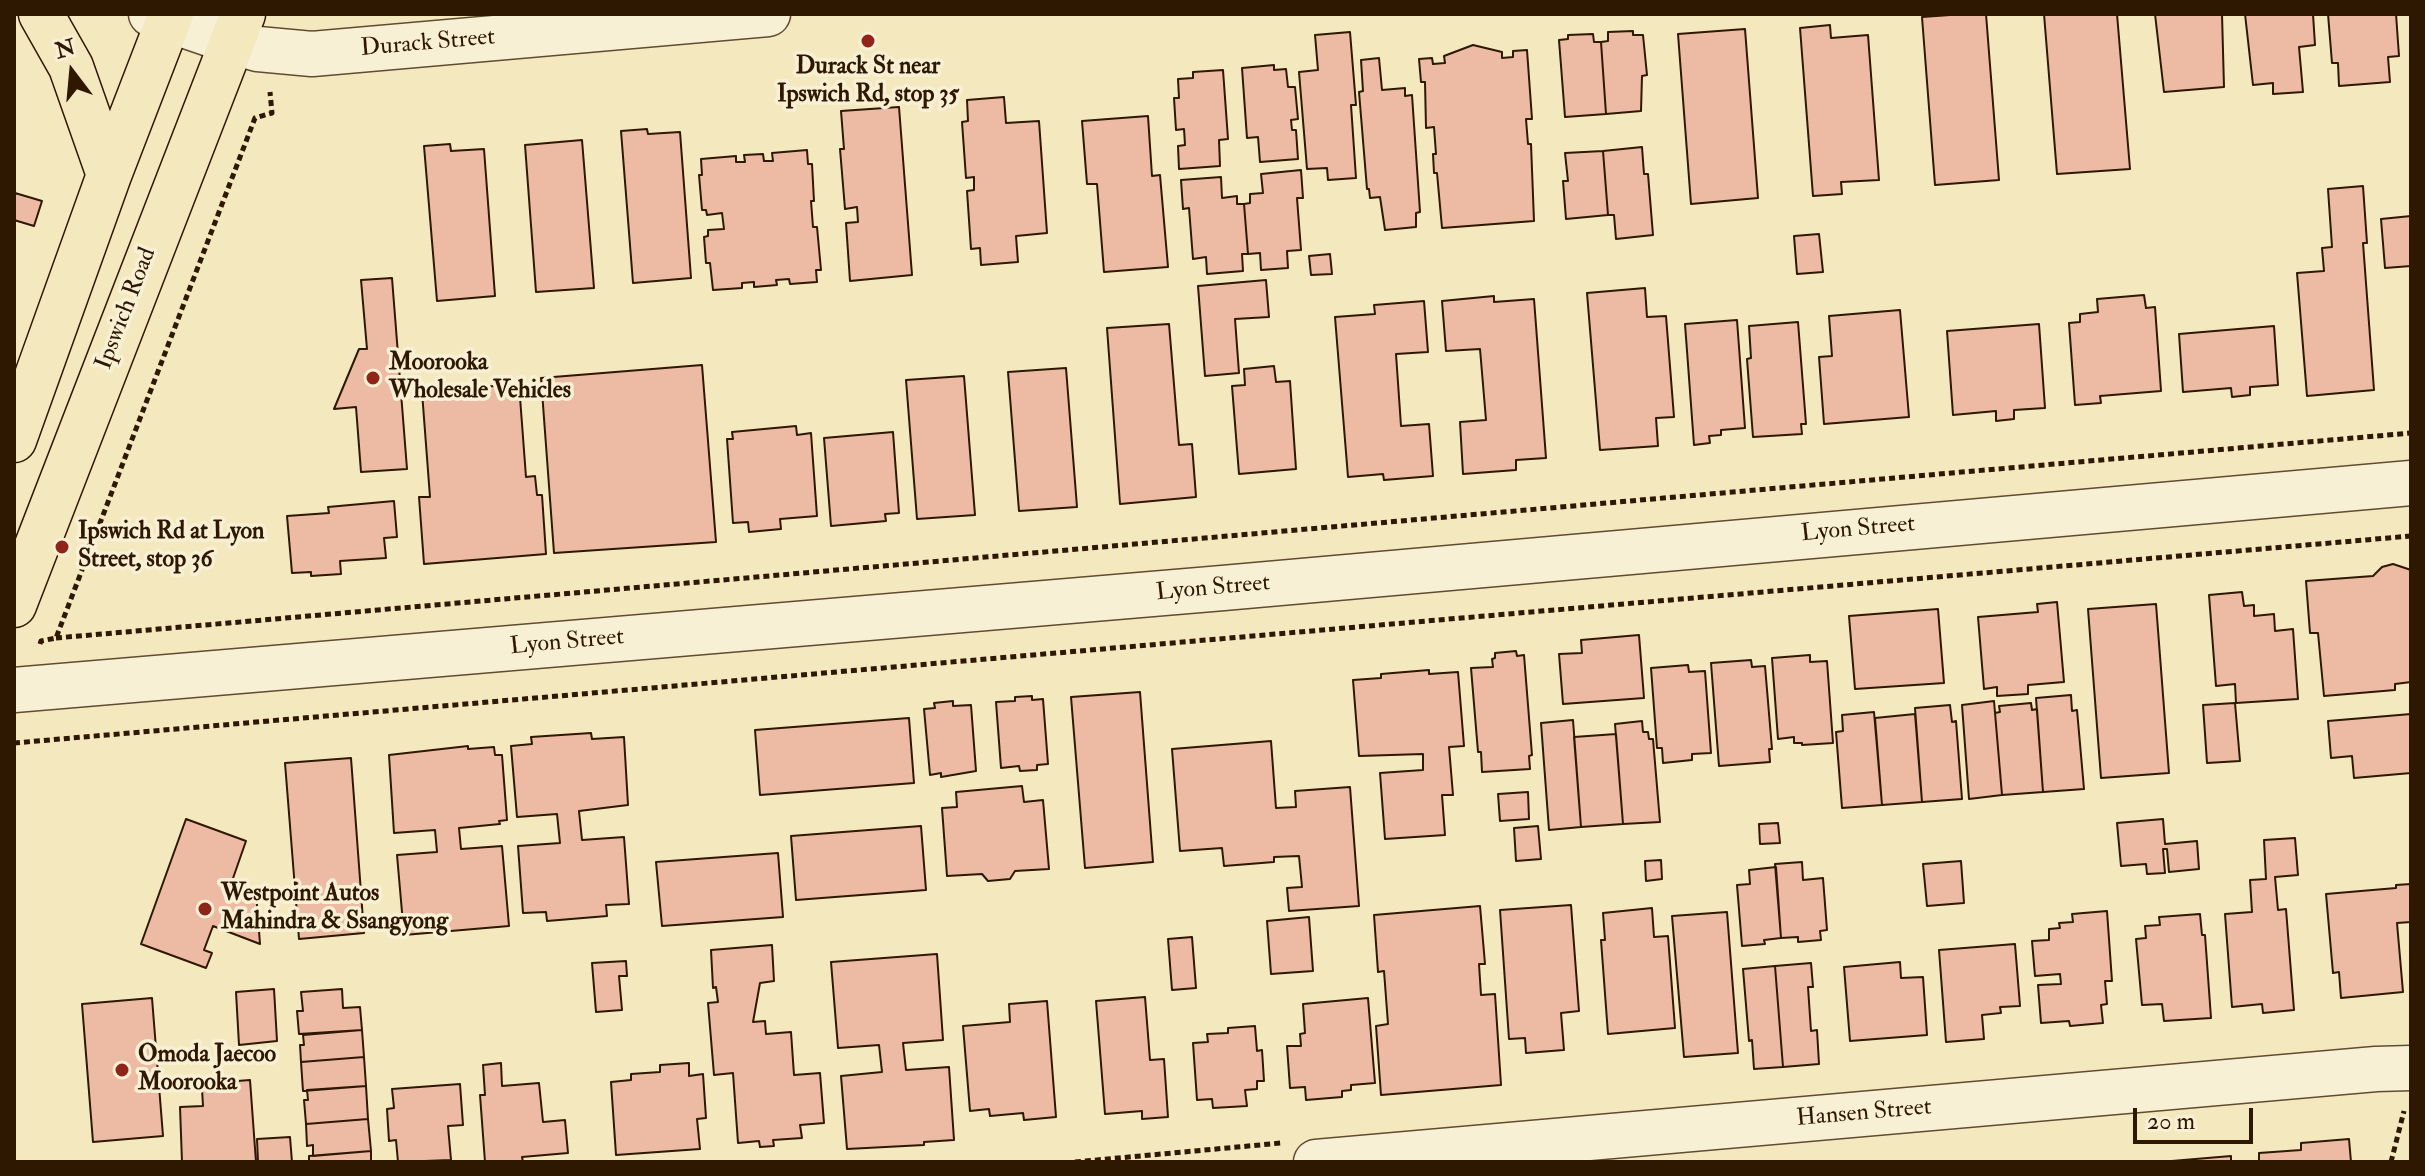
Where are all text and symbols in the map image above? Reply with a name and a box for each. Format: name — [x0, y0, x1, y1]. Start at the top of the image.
street label: Durack Street — [360, 24, 496, 64]
north arrow — [32, 32, 112, 112]
marker: Durack St near Ipswich Rd, stop 35 — [859, 32, 877, 50]
text: N — [52, 33, 79, 65]
place label: Durack St near Ipswich Rd, stop 35 — [777, 54, 959, 110]
street label: Ipswich Road — [91, 244, 163, 374]
place label: Moorooka Wholesale Vehicles — [389, 350, 571, 406]
marker: Moorooka Wholesale Vehicles — [364, 369, 382, 387]
street label: Lyon Street — [1800, 511, 1916, 549]
place label: Ipswich Rd at Lyon Street, stop 36 — [78, 519, 264, 575]
marker: Ipswich Rd at Lyon Street, stop 36 — [53, 538, 71, 556]
street label: Lyon Street — [1155, 570, 1271, 608]
street label: Lyon Street — [509, 624, 625, 662]
place label: Westpoint Autos Mahindra & Ssangyong — [221, 881, 448, 937]
marker: Westpoint Autos Mahindra & Ssangyong — [196, 900, 214, 918]
place label: Omoda Jaecoo Moorooka — [138, 1042, 276, 1098]
marker: Omoda Jaecoo Moorooka — [113, 1061, 131, 1079]
scale bar — [2137, 1092, 2257, 1142]
street label: Hansen Street — [1795, 1094, 1933, 1134]
text: 20 m — [2147, 1106, 2195, 1137]

